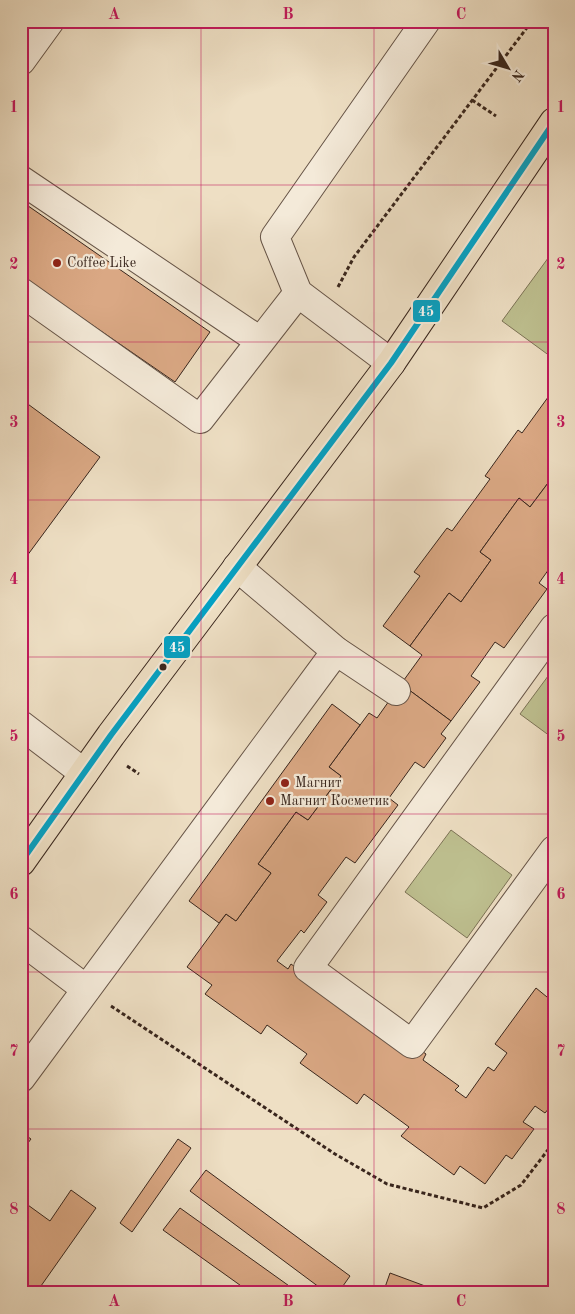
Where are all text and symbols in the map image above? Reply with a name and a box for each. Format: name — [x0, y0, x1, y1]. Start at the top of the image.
text: A — [108, 7, 120, 23]
text: B — [282, 7, 294, 23]
text: C — [456, 7, 466, 23]
north arrow — [482, 42, 532, 92]
text: N — [508, 67, 526, 84]
text: 1 — [9, 100, 19, 116]
text: 1 — [556, 100, 566, 116]
place label: Coffee Like — [67, 256, 136, 270]
text: 2 — [9, 257, 19, 273]
marker: Coffee Like — [51, 257, 63, 269]
text: 2 — [556, 257, 566, 273]
line badge: 45 — [412, 299, 441, 323]
text: 45 — [418, 305, 434, 319]
text: 3 — [9, 415, 19, 431]
text: 3 — [556, 415, 566, 431]
text: 4 — [9, 572, 19, 588]
text: 4 — [556, 572, 566, 588]
line badge: 45 — [163, 635, 191, 659]
text: 45 — [169, 641, 185, 655]
unlabelled marker — [158, 662, 168, 672]
text: 5 — [9, 729, 19, 745]
text: 5 — [556, 729, 566, 745]
place label: Магнит — [295, 776, 342, 790]
marker: Магнит — [279, 777, 291, 789]
place label: Магнит Косметик — [280, 794, 389, 808]
marker: Магнит Косметик — [264, 795, 276, 807]
text: 6 — [9, 887, 19, 903]
text: 6 — [556, 887, 566, 903]
text: 7 — [9, 1044, 19, 1060]
text: 7 — [556, 1044, 566, 1060]
text: 8 — [9, 1202, 19, 1218]
text: 8 — [556, 1202, 566, 1218]
text: A — [108, 1294, 120, 1310]
text: B — [282, 1294, 294, 1310]
text: C — [456, 1294, 466, 1310]

